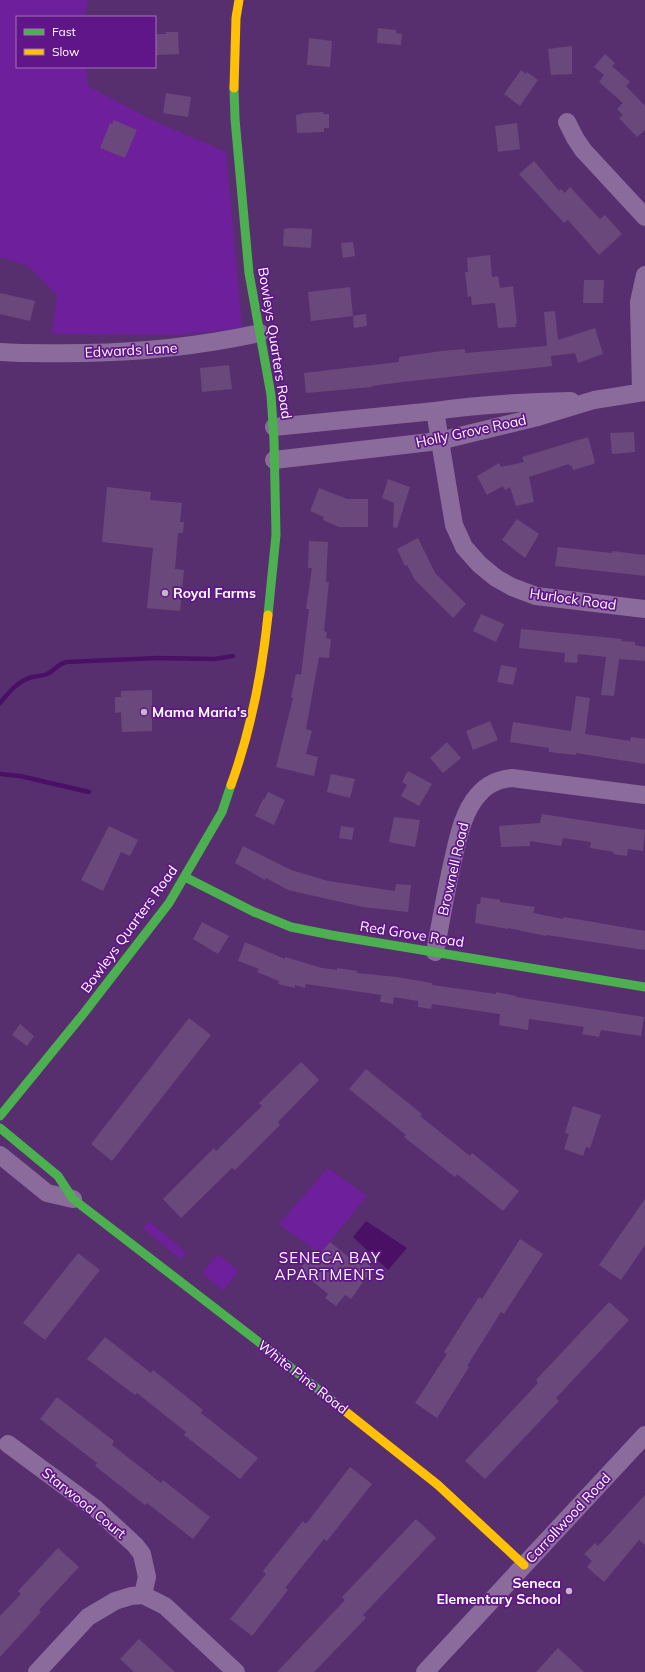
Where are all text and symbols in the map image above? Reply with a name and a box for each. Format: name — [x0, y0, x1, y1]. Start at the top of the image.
legend — [16, 16, 156, 68]
text: Fast — [52, 24, 76, 39]
text: Slow — [52, 44, 80, 59]
street label: Bowleys Quarters Road — [254, 266, 296, 420]
street label: Edwards Lane — [84, 339, 178, 361]
street label: Holly Grove Road — [414, 411, 528, 451]
place label: Royal Farms — [173, 584, 256, 602]
street label: Hurlock Road — [529, 584, 617, 614]
marker: Royal Farms — [160, 588, 170, 598]
place label: Mama Maria's — [152, 703, 247, 721]
marker: Mama Maria's — [139, 707, 149, 717]
street label: Brownell Road — [434, 821, 472, 917]
street label: Bowleys Quarters Road — [77, 862, 181, 996]
street label: Red Grove Road — [359, 917, 465, 951]
district label: SENECA BAY APARTMENTS — [275, 1248, 385, 1284]
street label: White Pine Road — [254, 1336, 352, 1418]
street label: Starwood Court — [38, 1464, 130, 1542]
street label: Carrollwood Road — [522, 1469, 614, 1567]
place label: Seneca Elementary School — [437, 1574, 561, 1608]
marker: Seneca Elementary School — [564, 1586, 574, 1596]

